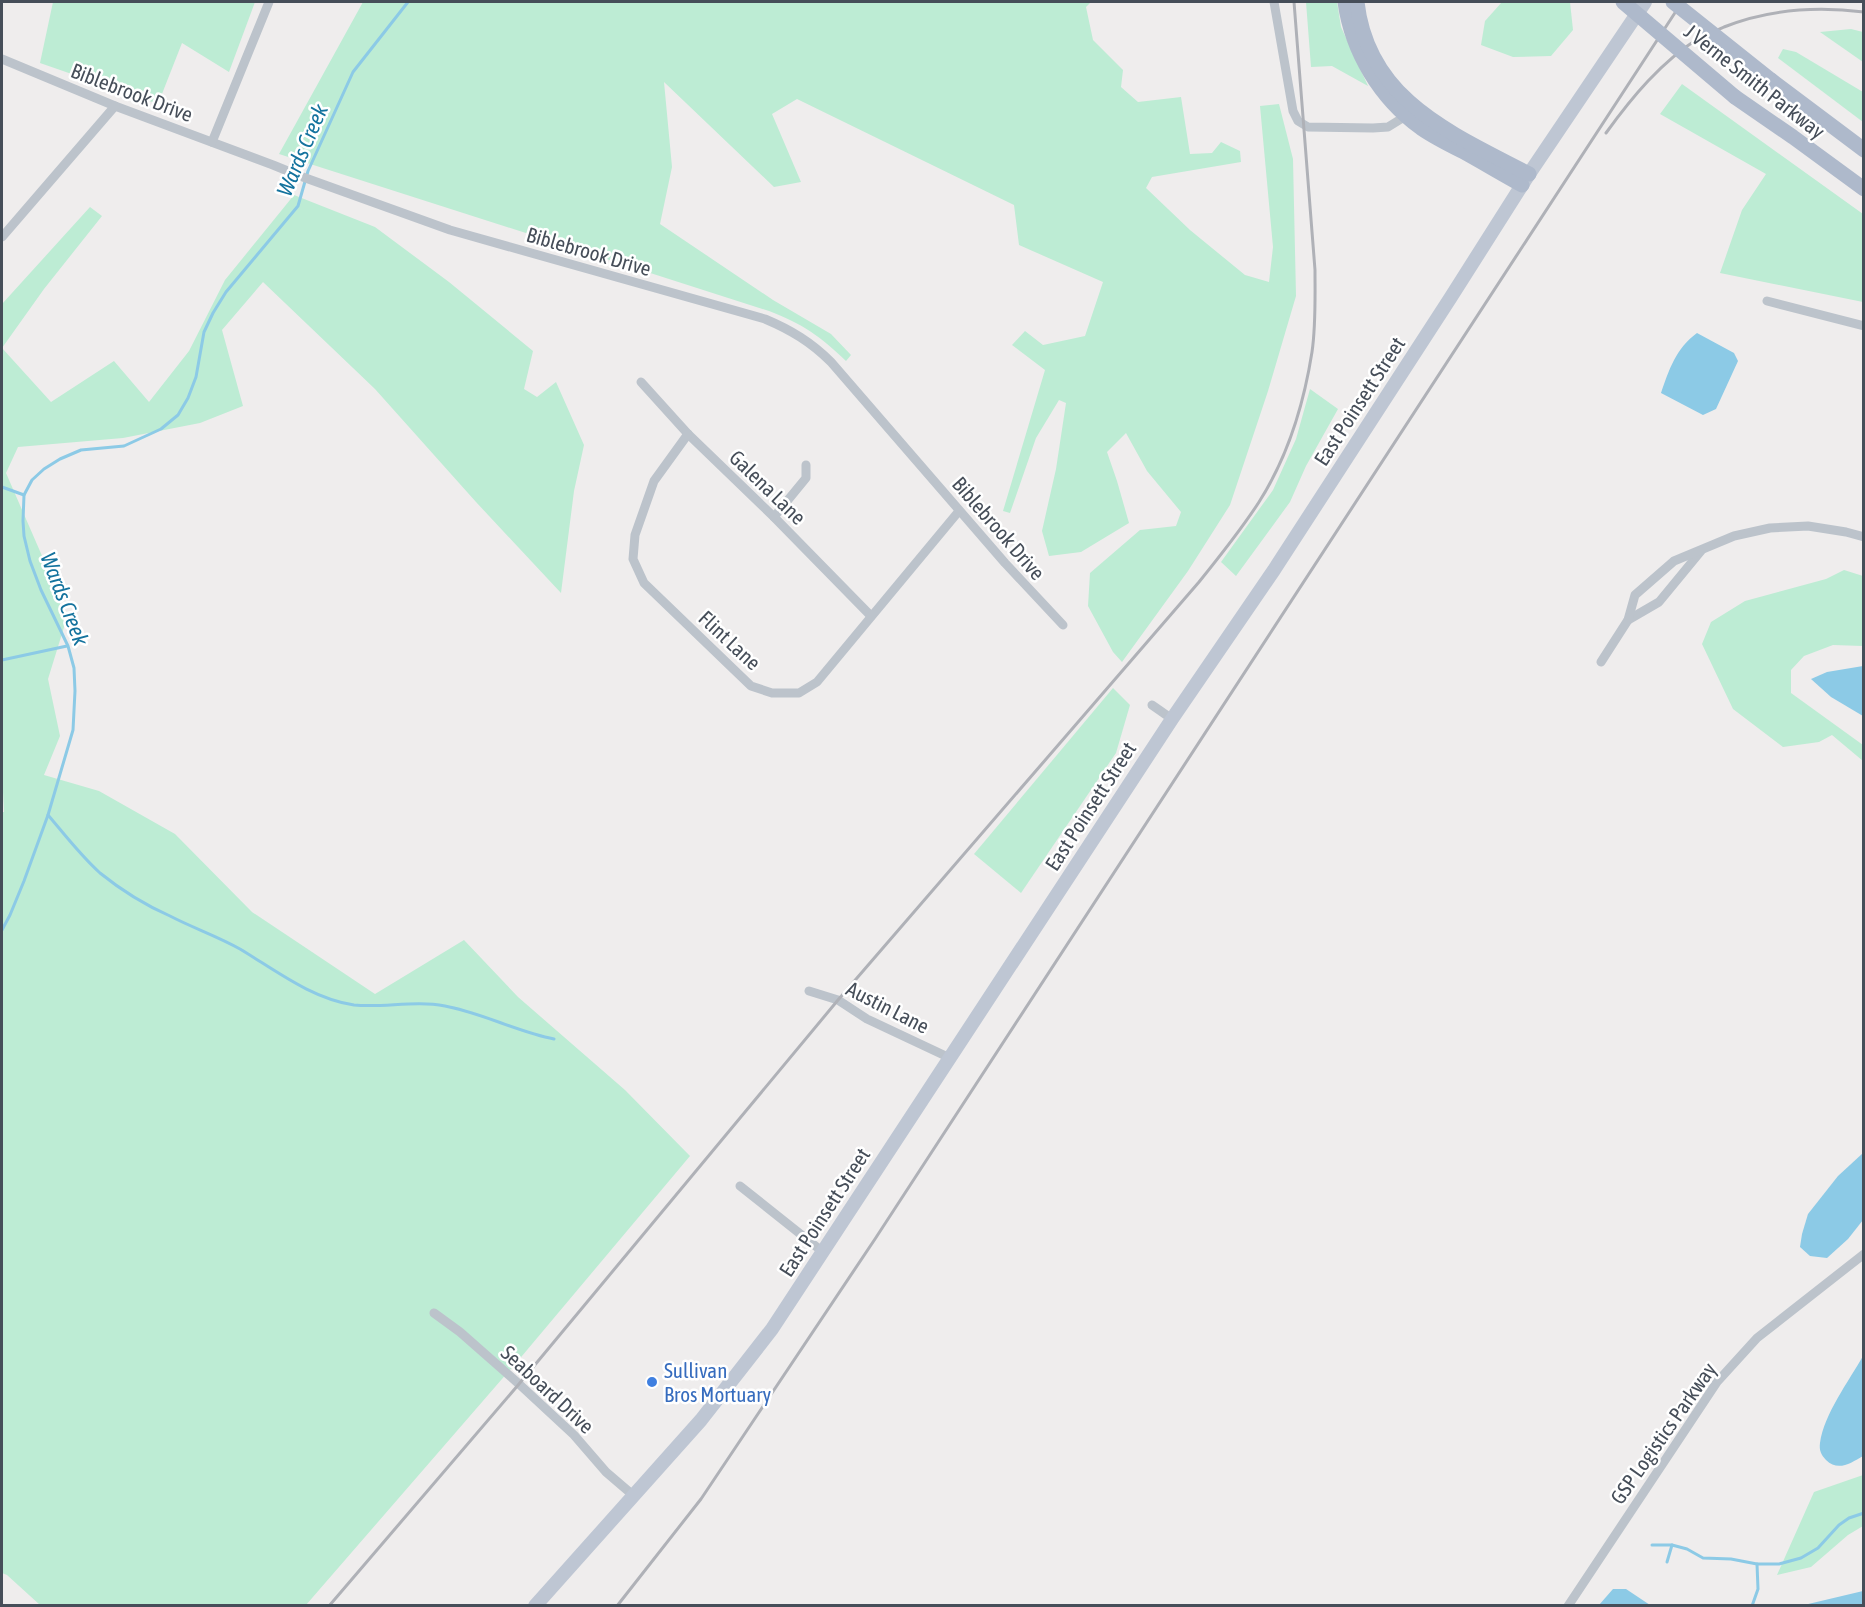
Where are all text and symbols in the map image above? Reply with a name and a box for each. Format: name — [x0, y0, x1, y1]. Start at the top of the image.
street label: J Verne Smith Parkway — [1680, 19, 1830, 143]
street label: Biblebrook Drive — [68, 58, 196, 126]
water label: Wards Creek — [271, 100, 333, 200]
street label: Biblebrook Drive — [524, 222, 654, 280]
street label: East Poinsett Street — [1309, 332, 1409, 470]
street label: Galena Lane — [725, 445, 811, 529]
street label: Biblebrook Drive — [948, 472, 1050, 584]
water label: Wards Creek — [35, 549, 95, 649]
street label: Flint Lane — [694, 605, 766, 675]
street label: East Poinsett Street — [1040, 737, 1140, 875]
street label: Austin Lane — [843, 976, 933, 1038]
street label: East Poinsett Street — [774, 1143, 874, 1281]
street label: Seaboard Drive — [497, 1340, 599, 1438]
street label: GSP Logistics Parkway — [1605, 1357, 1721, 1508]
place label: Sullivan Bros Mortuary — [664, 1358, 771, 1406]
marker: Sullivan Bros Mortuary — [645, 1375, 659, 1389]

